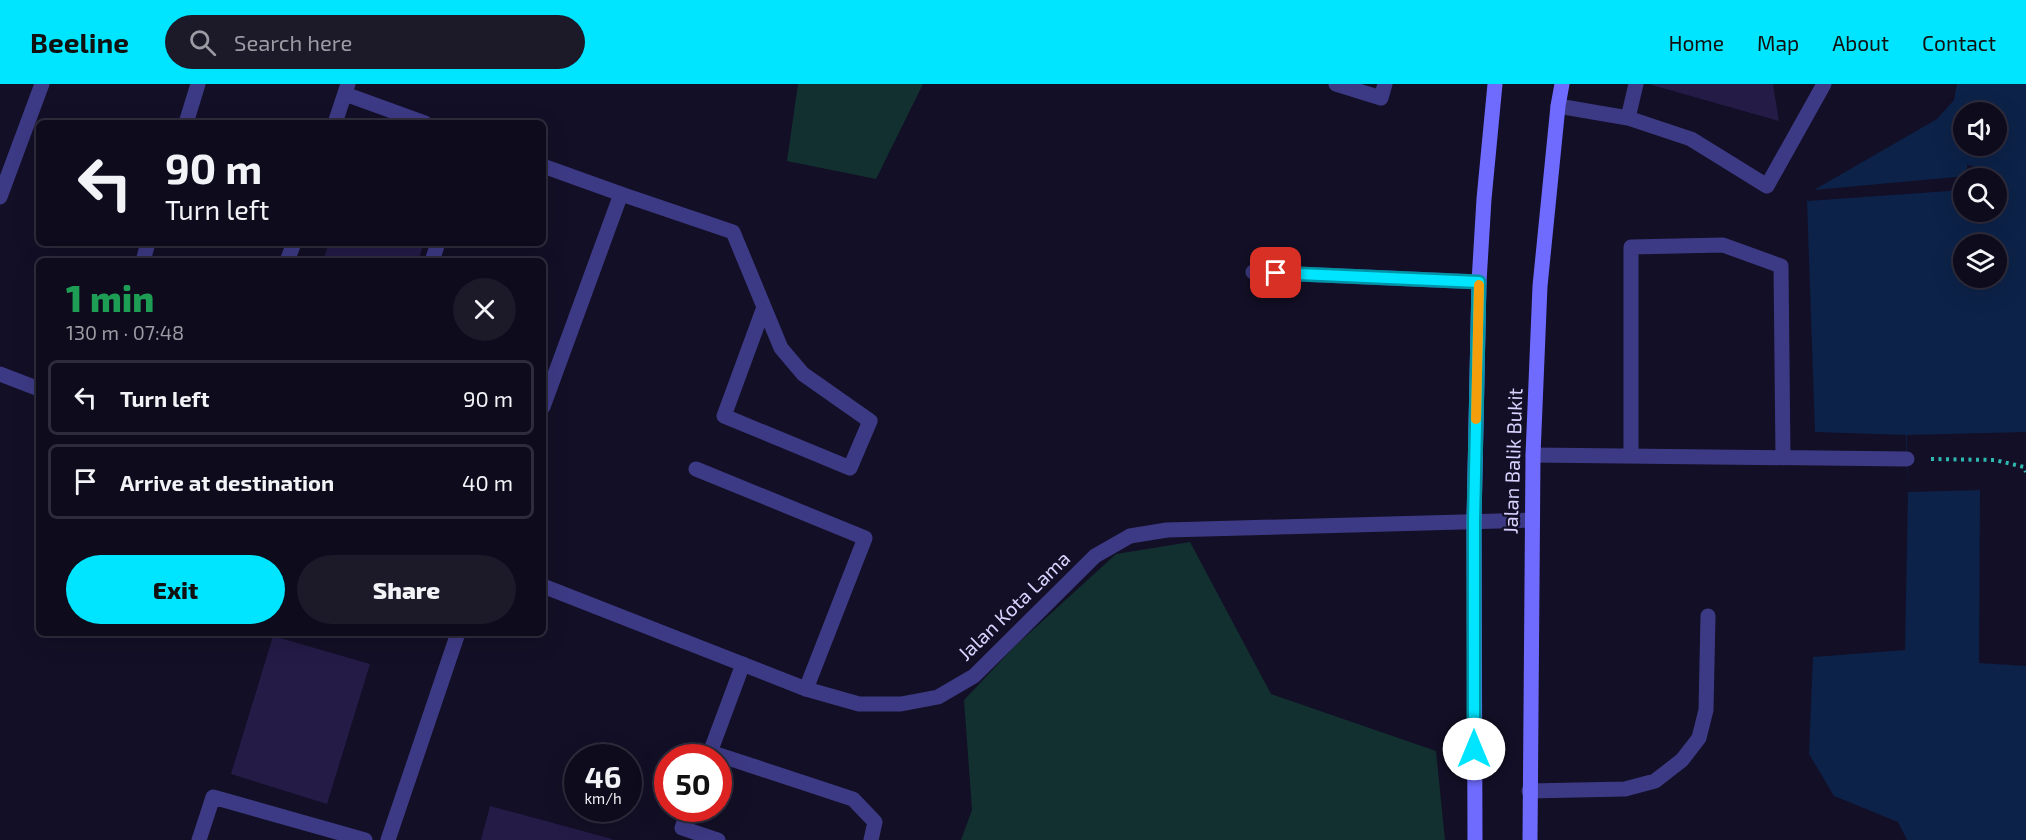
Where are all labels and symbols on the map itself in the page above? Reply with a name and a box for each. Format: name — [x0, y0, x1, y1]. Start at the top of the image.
pin — [1250, 247, 1301, 298]
street label: Jalan Balik Bukit — [1497, 387, 1527, 534]
street label: Jalan Kota Lama — [952, 546, 1074, 665]
position arrow — [1442, 717, 1506, 781]
speed limit sign: 50 — [654, 744, 732, 822]

